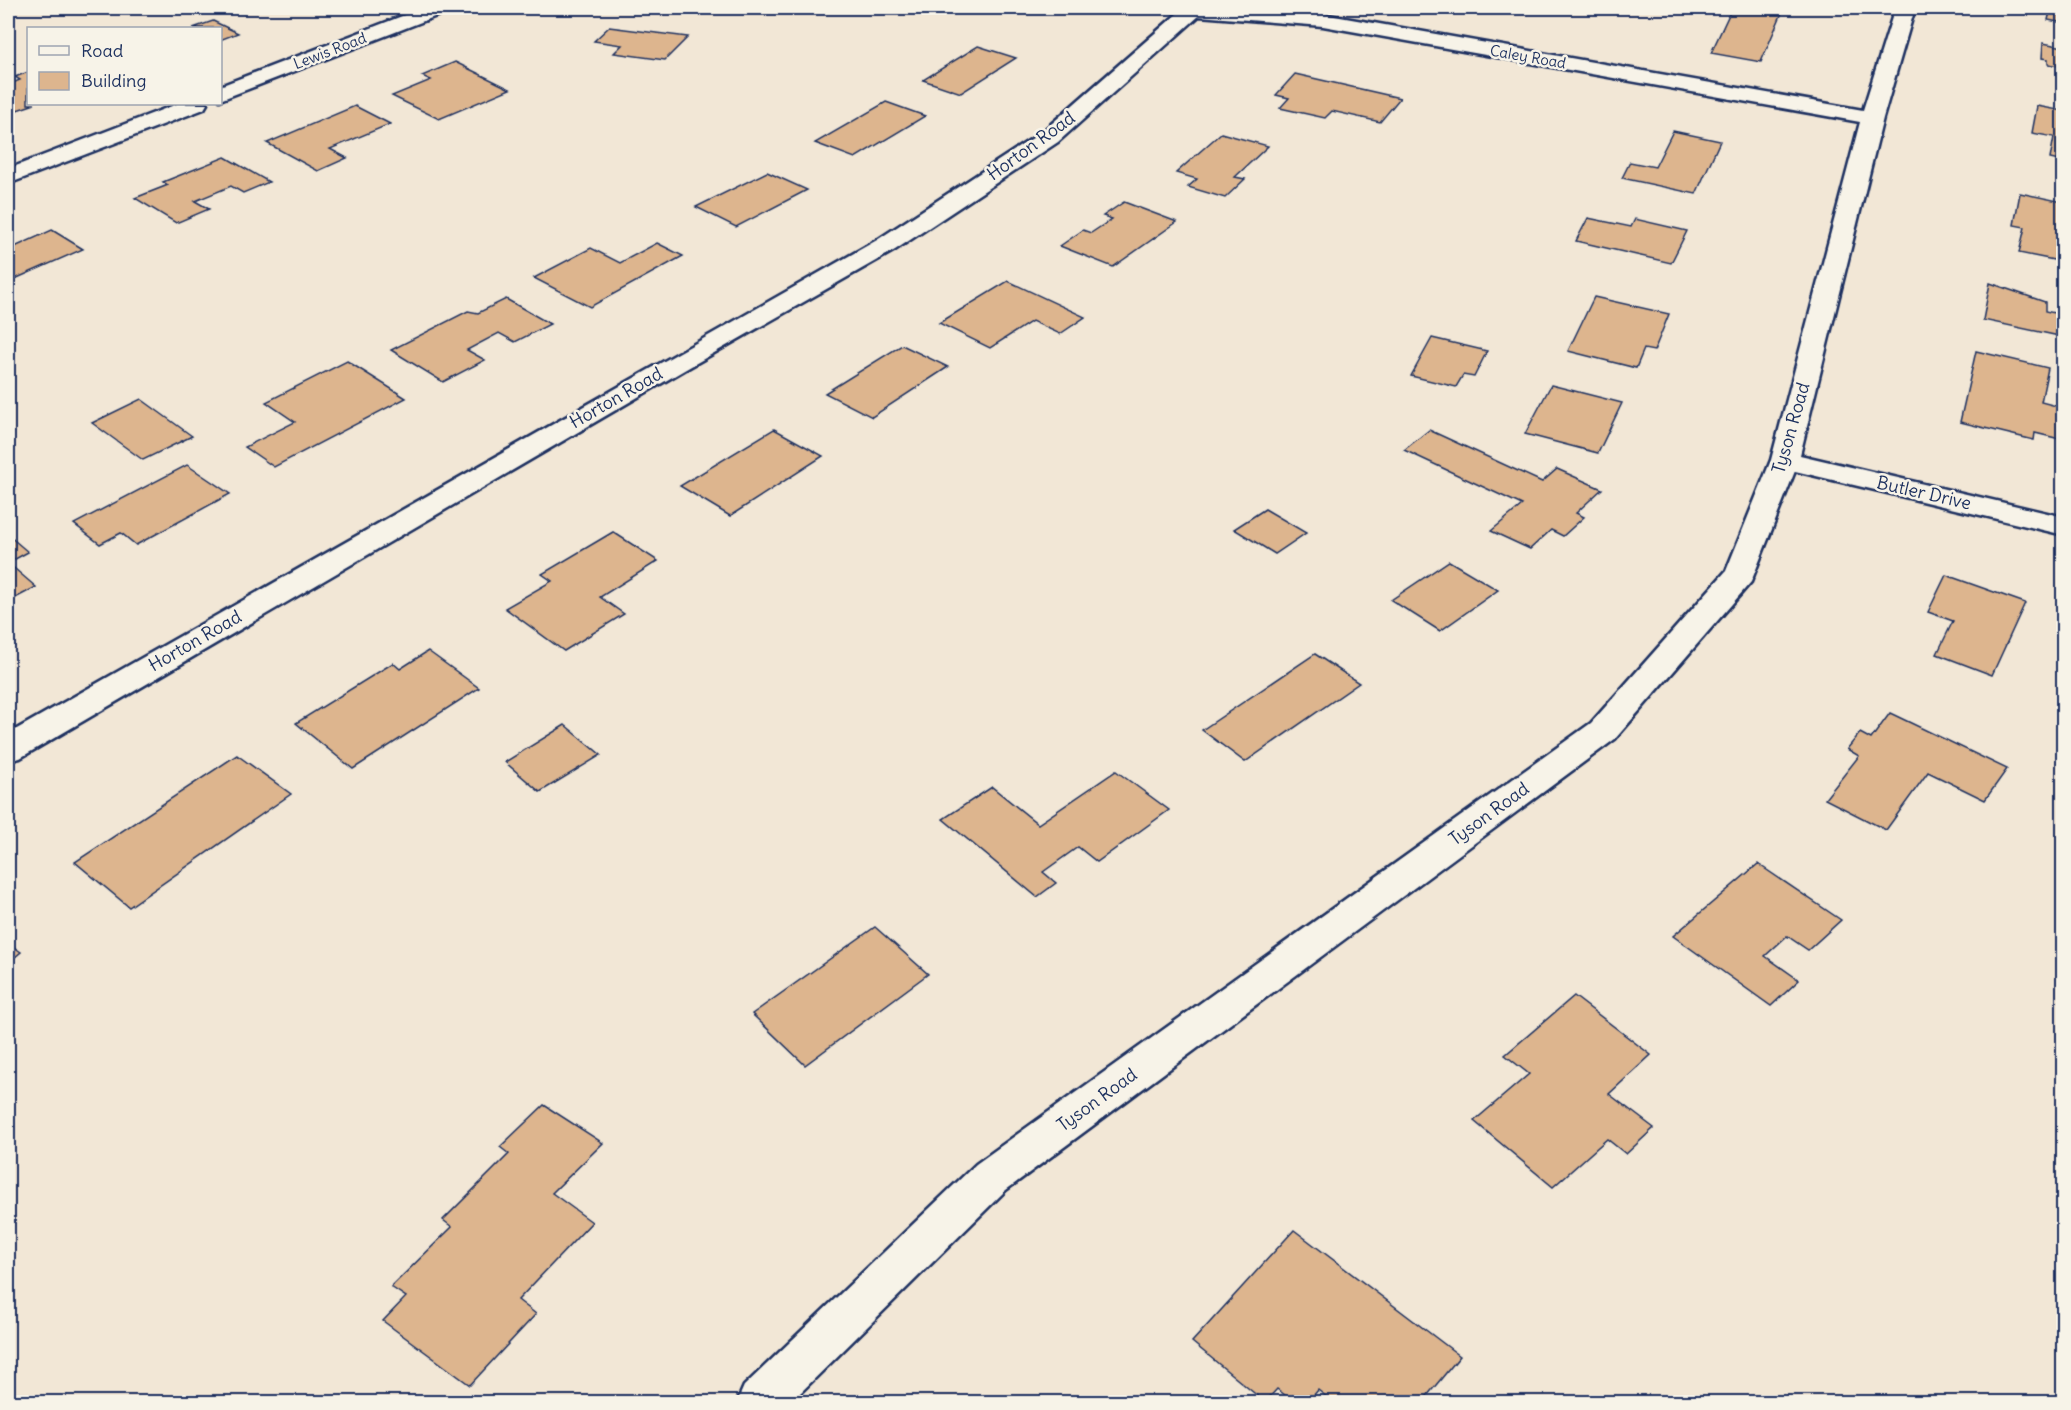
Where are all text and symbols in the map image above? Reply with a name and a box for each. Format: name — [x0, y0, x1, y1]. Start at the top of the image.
legend — [27, 27, 222, 105]
street label: Lewis Road — [291, 28, 369, 73]
text: Road — [81, 39, 124, 62]
street label: Caley Road — [1489, 40, 1568, 73]
text: Building — [81, 69, 146, 92]
street label: Horton Road — [982, 106, 1080, 185]
street label: Horton Road — [565, 362, 667, 433]
street label: Tyson Road — [1767, 379, 1815, 476]
street label: Butler Drive — [1875, 470, 1974, 515]
street label: Horton Road — [144, 605, 246, 676]
street label: Tyson Road — [1444, 777, 1534, 850]
street label: Tyson Road — [1052, 1063, 1142, 1136]

